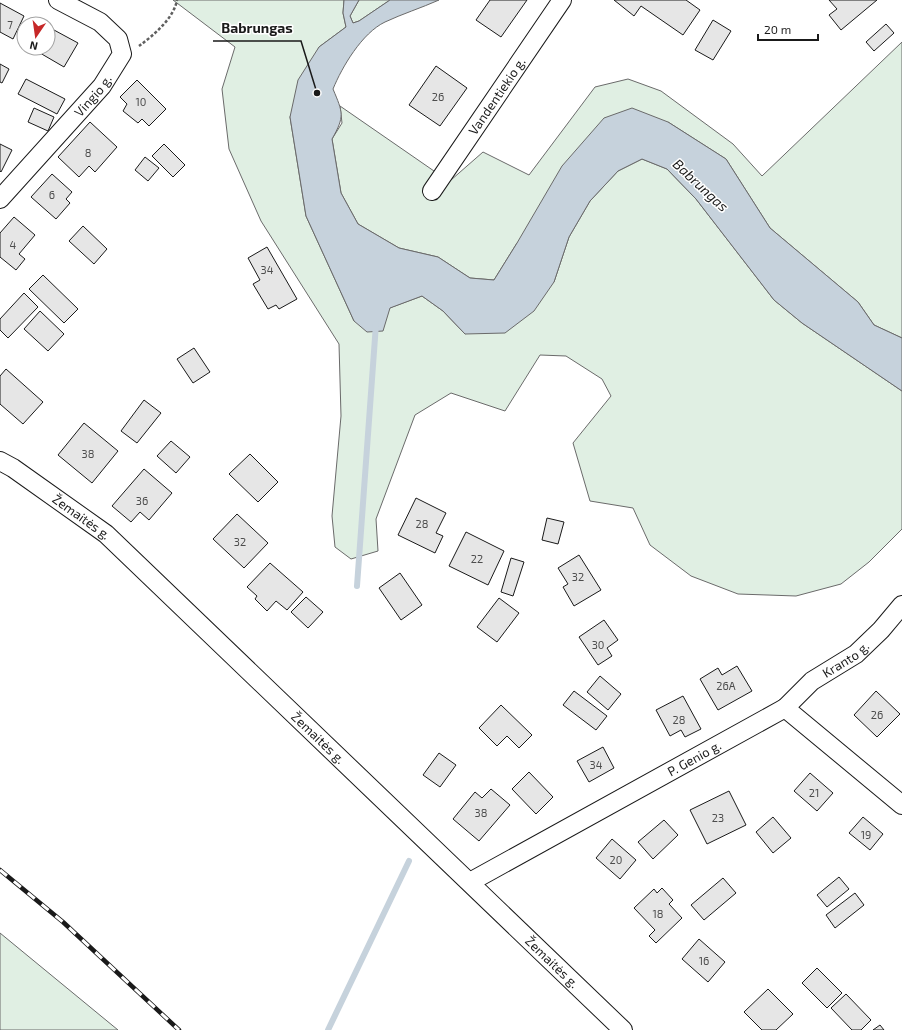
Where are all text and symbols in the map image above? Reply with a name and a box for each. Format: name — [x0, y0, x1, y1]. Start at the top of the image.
callout: Babrungas — [213, 15, 301, 41]
north arrow — [16, 16, 56, 56]
scale bar — [758, 16, 818, 42]
house number: 7 — [7, 18, 13, 31]
text: Babrungas — [221, 19, 293, 36]
text: 20 m — [764, 22, 791, 36]
text: N — [28, 39, 39, 53]
street label: Vandentiekio g. — [465, 54, 529, 138]
street label: Vingio g. — [71, 72, 115, 120]
house number: 26 — [432, 90, 444, 103]
house number: 10 — [135, 95, 147, 108]
house number: 8 — [85, 146, 91, 159]
water label: Babrungas — [670, 155, 732, 215]
house number: 6 — [49, 188, 55, 201]
house number: 4 — [10, 238, 17, 251]
house number: 34 — [261, 263, 274, 276]
house number: 38 — [82, 447, 94, 460]
street label: Žemaitės g. — [49, 491, 115, 543]
house number: 36 — [136, 494, 148, 507]
house number: 28 — [416, 517, 428, 530]
house number: 32 — [234, 535, 246, 548]
house number: 22 — [471, 552, 483, 565]
house number: 32 — [572, 570, 584, 583]
house number: 30 — [592, 638, 604, 651]
street label: Kranto g. — [819, 638, 872, 681]
house number: 26A — [716, 679, 736, 692]
street label: Žemaitės g. — [288, 708, 348, 767]
house number: 26 — [871, 708, 883, 721]
house number: 28 — [673, 713, 685, 726]
street label: P. Genio g. — [664, 737, 724, 779]
house number: 34 — [590, 758, 603, 771]
house number: 21 — [809, 786, 819, 799]
house number: 38 — [475, 806, 487, 819]
house number: 23 — [712, 811, 724, 824]
house number: 19 — [861, 828, 871, 841]
house number: 20 — [610, 853, 622, 866]
house number: 18 — [652, 907, 664, 920]
street label: Žemaitės g. — [522, 933, 582, 991]
house number: 16 — [699, 954, 709, 967]

